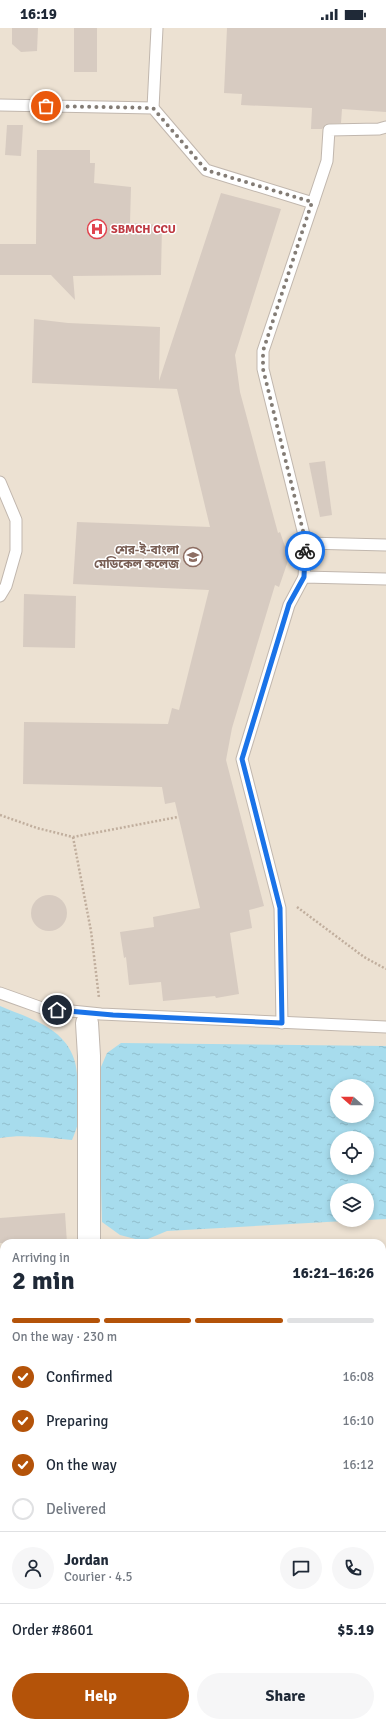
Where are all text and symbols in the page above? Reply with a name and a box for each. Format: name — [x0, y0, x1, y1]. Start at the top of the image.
text: 16:19 — [20, 5, 57, 23]
pin — [29, 89, 63, 123]
icon: bag — [35, 95, 57, 117]
hospital icon: SBMCH CCU — [86, 218, 108, 240]
place label: SBMCH CCU — [111, 222, 176, 237]
courier — [285, 531, 325, 571]
icon: bike — [294, 540, 316, 562]
place label: শের-ই-বাংলা মেডিকেল কলেজ — [94, 542, 180, 572]
school or university icon: শের-ই-বাংলা মেডিকেল কলেজ — [182, 546, 204, 568]
pin — [40, 993, 74, 1027]
icon: home — [46, 999, 68, 1021]
north arrow — [330, 1079, 374, 1123]
map controls — [330, 1079, 374, 1227]
button: locate — [330, 1131, 374, 1175]
button: layers — [330, 1183, 374, 1227]
text: Arriving in — [12, 1250, 70, 1266]
text: 16:21–16:26 — [293, 1264, 374, 1282]
text: 2 min — [12, 1265, 75, 1297]
text: On the way · 230 m — [12, 1329, 117, 1345]
icon: check — [12, 1366, 34, 1388]
text: Confirmed — [46, 1368, 113, 1386]
text: 16:08 — [342, 1369, 374, 1385]
icon: check — [12, 1410, 34, 1432]
text: Preparing — [46, 1412, 109, 1430]
text: 16:10 — [342, 1413, 374, 1429]
icon: check — [12, 1454, 34, 1476]
text: On the way — [46, 1456, 117, 1474]
text: 16:12 — [342, 1457, 374, 1473]
text: Delivered — [46, 1500, 106, 1518]
button: person — [12, 1547, 54, 1589]
button: chat — [280, 1547, 322, 1589]
button: phone — [332, 1547, 374, 1589]
text: Jordan — [64, 1551, 109, 1569]
text: Courier · 4.5 — [64, 1569, 133, 1585]
text: Order #8601 — [12, 1621, 94, 1639]
text: $5.19 — [337, 1621, 374, 1639]
button: Help — [12, 1673, 189, 1719]
button: Share — [197, 1673, 374, 1719]

